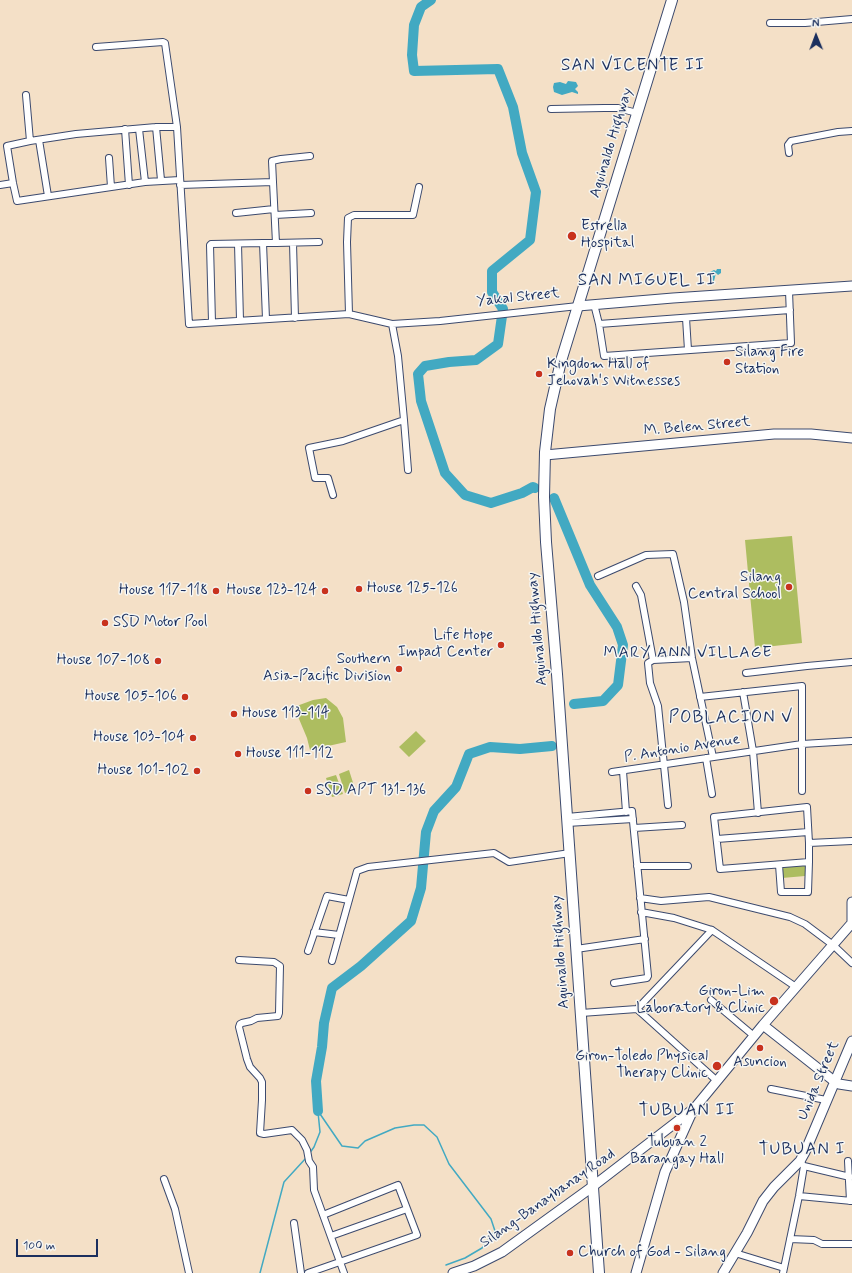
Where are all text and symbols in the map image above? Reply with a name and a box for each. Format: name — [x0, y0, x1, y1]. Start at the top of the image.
north arrow — [796, 16, 836, 56]
text: N — [812, 17, 820, 31]
district label: SAN VICENTE II — [560, 56, 706, 76]
street label: Aguinaldo Highway — [587, 86, 637, 200]
place label: Estrella Hospital — [581, 218, 635, 253]
marker: Estrella Hospital — [566, 230, 578, 242]
district label: SAN MIGUEL II — [577, 271, 717, 291]
street label: Yakal Street — [476, 285, 560, 311]
place label: Silang Fire Station — [735, 344, 804, 379]
place label: Kingdom Hall of Jehovah's Witnesses — [547, 356, 680, 391]
marker: Silang Fire Station — [722, 357, 732, 367]
marker: Kingdom Hall of Jehovah's Witnesses — [534, 369, 544, 379]
street label: M. Belen Street — [643, 413, 751, 441]
place label: Silang Central School — [688, 569, 781, 604]
street label: Aguinaldo Highway — [524, 571, 552, 687]
place label: House 125-126 — [367, 580, 458, 598]
place label: House 117-118 — [119, 582, 208, 600]
place label: House 123-124 — [227, 582, 317, 600]
marker: Silang Central School — [784, 582, 794, 592]
marker: House 125-126 — [354, 584, 364, 594]
marker: House 117-118 — [211, 586, 221, 596]
marker: House 123-124 — [320, 586, 330, 596]
place label: SSD Motor Pool — [113, 614, 207, 632]
marker: SSD Motor Pool — [100, 618, 110, 628]
place label: Life Hope Impact Center — [398, 627, 493, 662]
marker: Life Hope Impact Center — [496, 640, 506, 650]
district label: MARY ANN VILLAGE — [605, 644, 771, 664]
place label: Southern Asia-Pacific Division — [263, 651, 391, 686]
place label: House 107-108 — [57, 652, 150, 670]
marker: House 107-108 — [153, 656, 163, 666]
marker: Southern Asia-Pacific Division — [394, 664, 404, 674]
place label: House 105-106 — [85, 688, 177, 706]
marker: House 105-106 — [180, 692, 190, 702]
place label: House 113-114 — [242, 705, 329, 723]
district label: POBLACION V — [671, 708, 791, 728]
marker: House 113-114 — [229, 709, 239, 719]
place label: House 103-104 — [93, 729, 185, 747]
street label: P. Antonio Avenue — [623, 731, 741, 767]
marker: House 103-104 — [188, 733, 198, 743]
place label: House 111-112 — [246, 745, 333, 763]
marker: House 111-112 — [233, 749, 243, 759]
place label: House 101-102 — [97, 762, 189, 780]
marker: House 101-102 — [192, 766, 202, 776]
place label: SSD APT 131-136 — [316, 782, 426, 800]
marker: SSD APT 131-136 — [303, 786, 313, 796]
street label: Aguinaldo Highway — [548, 895, 574, 1009]
place label: Giron-Lim Laboratory & Clinic — [636, 983, 765, 1018]
marker: Giron-Lim Laboratory & Clinic — [768, 995, 780, 1007]
street label: Unida Street — [794, 1039, 844, 1123]
marker: Asuncion — [755, 1043, 765, 1053]
place label: Giron-Toledo Physical Therapy Clinic — [575, 1048, 708, 1083]
place label: Asuncion — [733, 1054, 787, 1072]
marker: Giron-Toledo Physical Therapy Clinic — [711, 1060, 723, 1072]
district label: TUBUAN II — [639, 1101, 735, 1121]
marker: Tubuan 2 Barangay Hall — [672, 1123, 682, 1133]
place label: Tubuan 2 Barangay Hall — [630, 1134, 724, 1169]
district label: TUBUAN I — [759, 1140, 845, 1160]
street label: Silang-Banaybanay Road — [477, 1146, 619, 1252]
scale bar — [18, 1231, 100, 1257]
text: 100 m — [23, 1238, 55, 1254]
place label: Church of God - Silang — [578, 1244, 726, 1262]
marker: Church of God - Silang — [565, 1248, 575, 1258]

